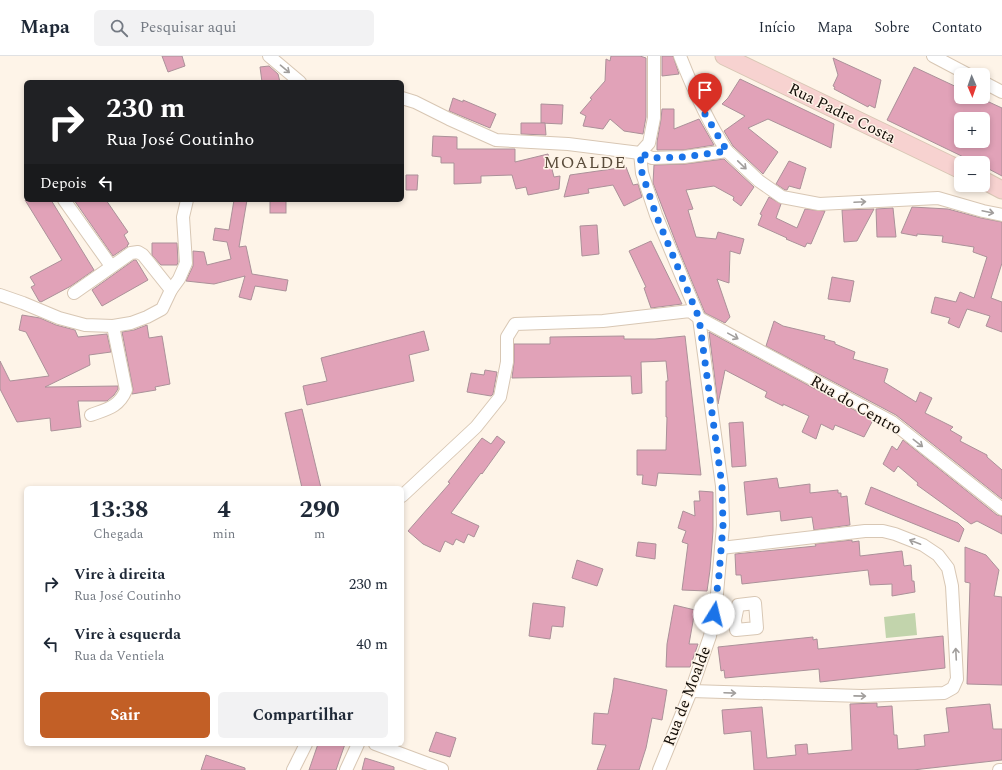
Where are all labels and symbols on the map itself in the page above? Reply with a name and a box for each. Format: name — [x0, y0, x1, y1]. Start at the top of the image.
one-way arrow — [279, 64, 289, 73]
north arrow — [954, 68, 990, 104]
pin — [688, 73, 722, 114]
street label: Rua Padre Costa — [784, 77, 900, 149]
district label: MOALDE — [543, 150, 627, 176]
one-way arrow — [737, 160, 747, 170]
one-way arrow — [853, 198, 866, 206]
one-way arrow — [981, 208, 994, 216]
one-way arrow — [727, 333, 739, 340]
street label: Rua do Centro — [806, 369, 906, 441]
one-way arrow — [913, 438, 924, 447]
one-way arrow — [909, 537, 921, 545]
position arrow — [693, 593, 735, 635]
street label: Rua de Moalde — [657, 643, 717, 749]
one-way arrow — [952, 648, 959, 661]
one-way arrow — [723, 689, 736, 696]
one-way arrow — [853, 692, 866, 700]

